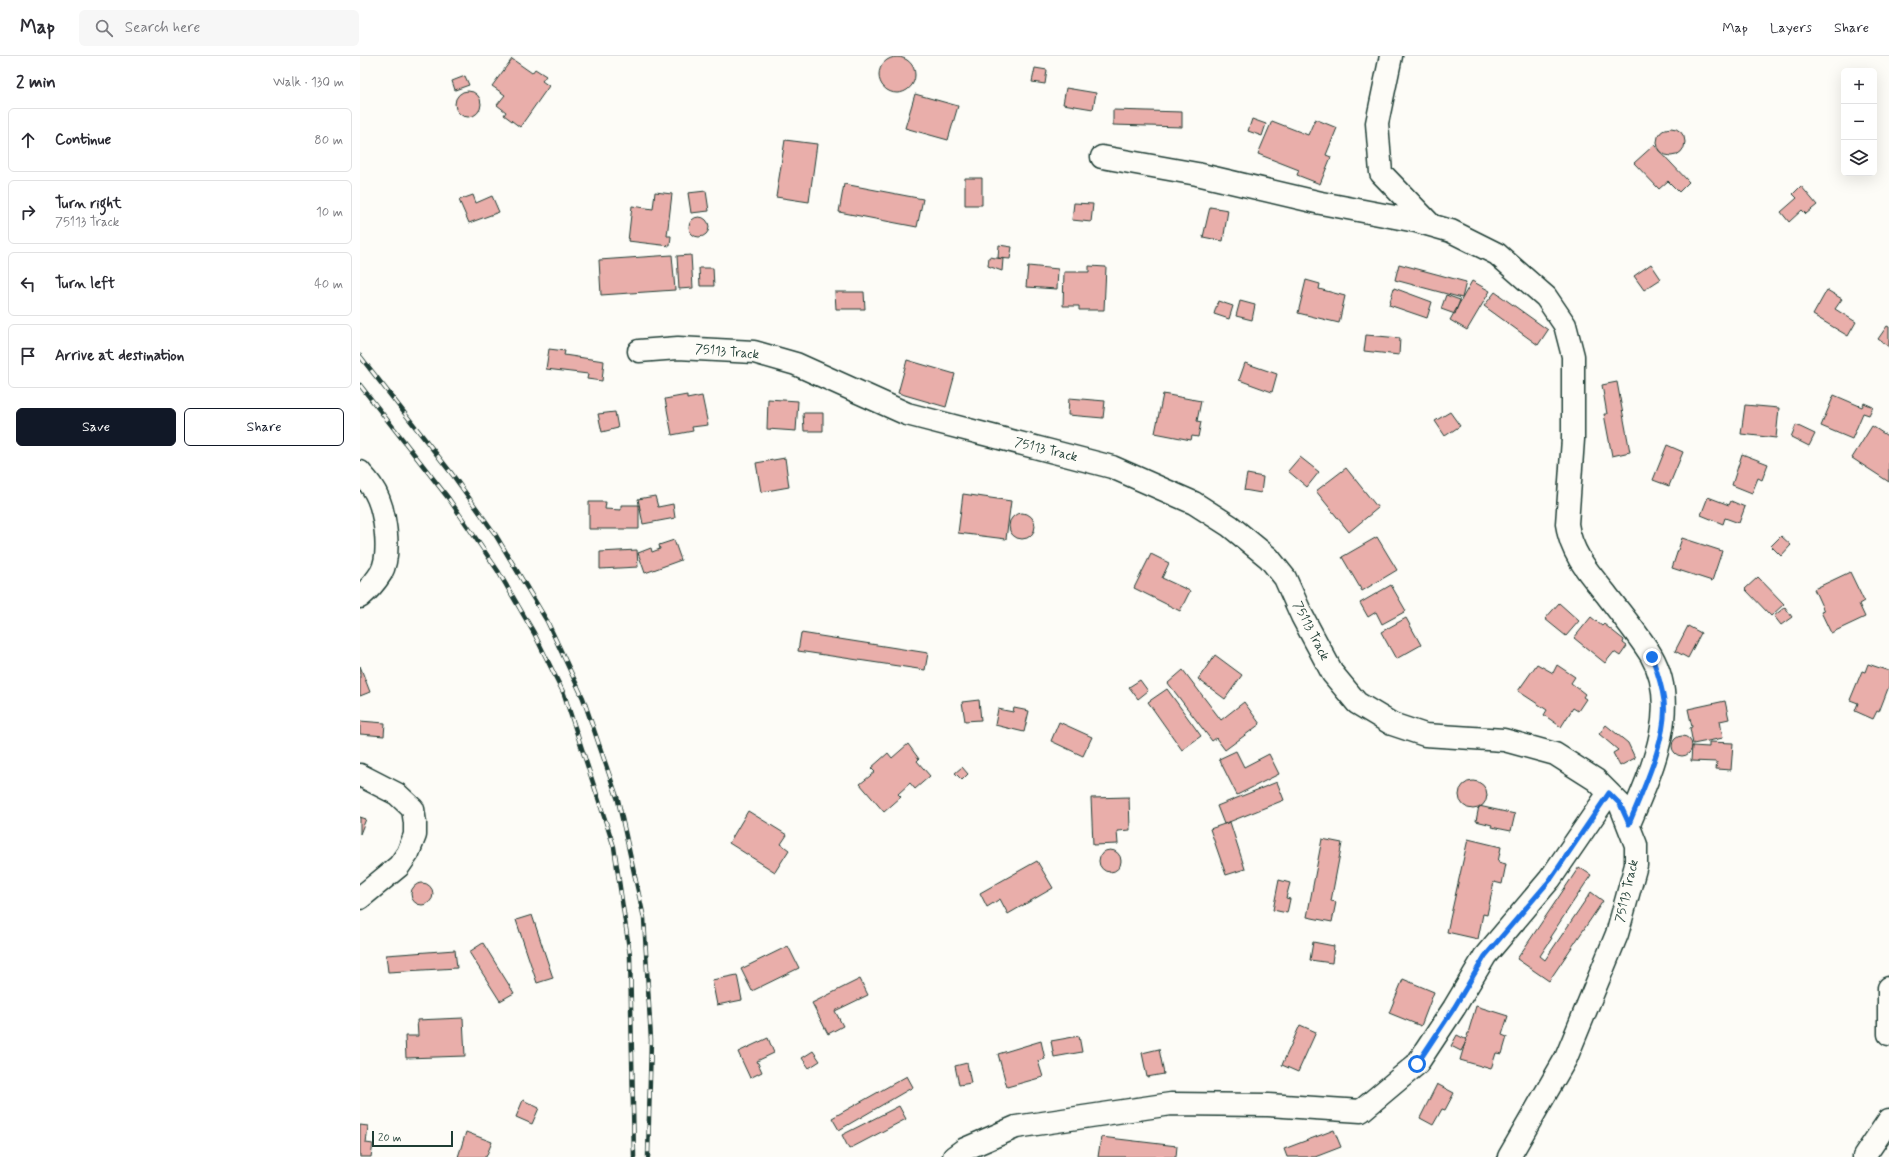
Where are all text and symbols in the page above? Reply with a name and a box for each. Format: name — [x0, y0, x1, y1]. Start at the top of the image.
search box — [79, 10, 359, 46]
text: Map — [20, 15, 55, 40]
icon: search — [93, 17, 115, 39]
text: Search here — [125, 18, 200, 38]
text: Map — [1722, 19, 1748, 37]
text: Layers — [1770, 19, 1812, 37]
text: Share — [1834, 19, 1869, 37]
map controls — [1841, 68, 1877, 176]
button: + — [1841, 68, 1877, 104]
text: 2 min — [16, 71, 56, 93]
text: Walk · 130 m — [273, 74, 344, 91]
button: − — [1841, 104, 1877, 140]
icon: ahead — [17, 129, 39, 151]
text: Continue — [55, 130, 111, 150]
text: 80 m — [314, 132, 343, 149]
button: layers — [1841, 140, 1877, 176]
text: Turn right — [55, 194, 122, 214]
icon: right — [17, 201, 39, 223]
text: 10 m — [316, 204, 343, 221]
text: 75113 Track — [55, 214, 119, 231]
icon: left — [17, 273, 39, 295]
text: Turn left — [55, 274, 115, 294]
text: 40 m — [314, 276, 343, 293]
street label: 75113 Track — [694, 341, 760, 363]
icon: arrive — [17, 345, 39, 367]
text: Arrive at destination — [55, 346, 184, 366]
button: Save — [16, 408, 176, 446]
button: Share — [184, 408, 344, 446]
street label: 75113 Track — [1013, 434, 1080, 466]
street label: 75113 Track — [1289, 599, 1333, 664]
route end — [1643, 648, 1661, 666]
street label: 75113 Track — [1611, 857, 1643, 924]
route start — [1408, 1055, 1426, 1073]
scale bar — [372, 1129, 453, 1148]
text: 20 m — [378, 1131, 401, 1145]

